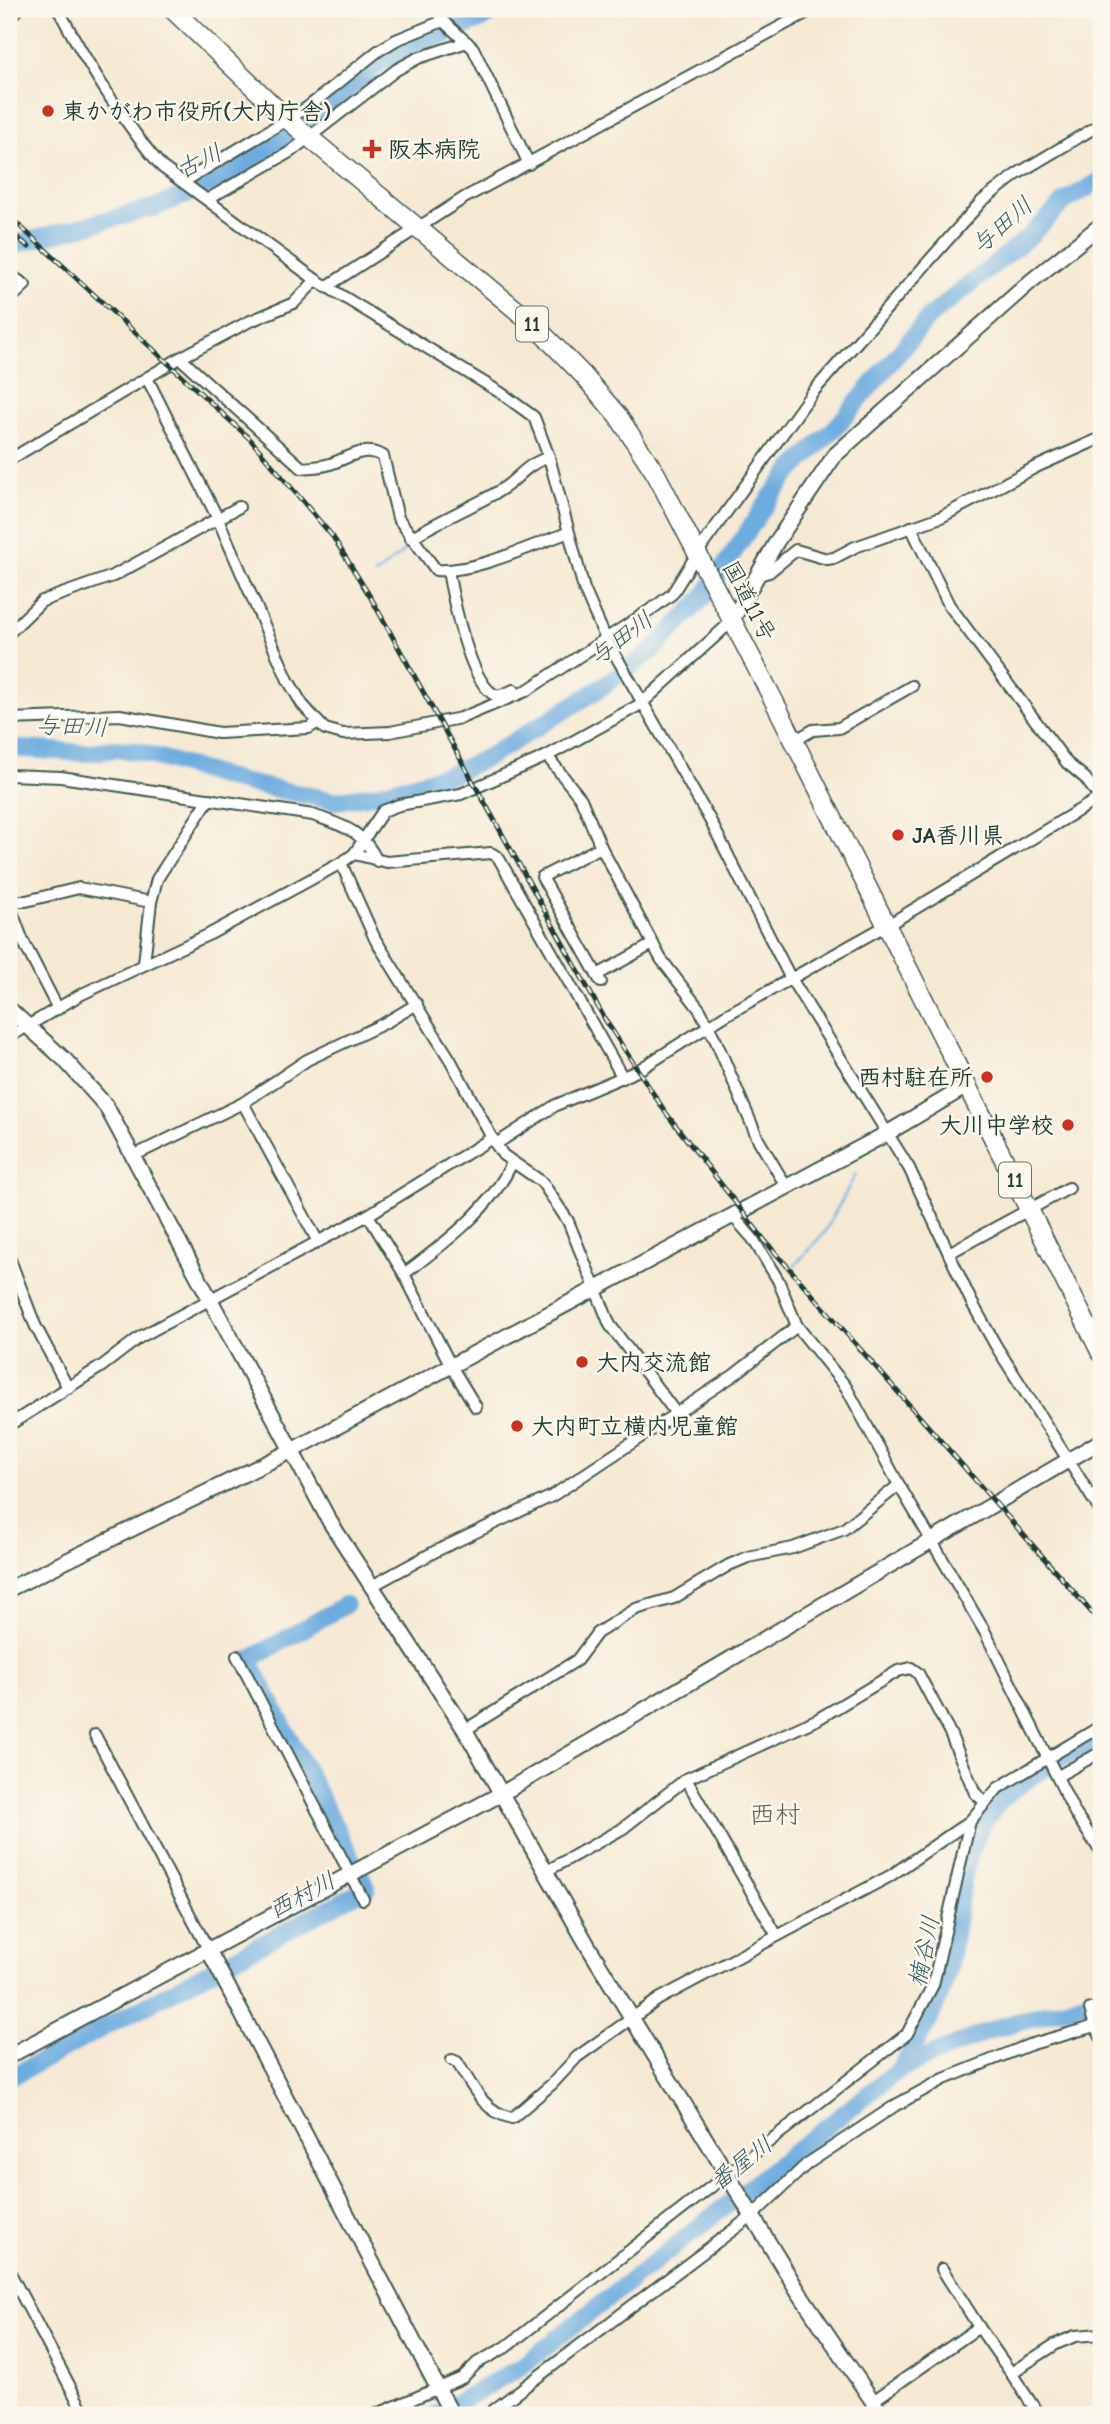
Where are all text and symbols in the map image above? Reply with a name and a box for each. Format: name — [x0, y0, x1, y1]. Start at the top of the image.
place label: 東かがわ市役所(大内庁舎) — [62, 98, 331, 125]
marker: 東かがわ市役所(大内庁舎) — [40, 103, 56, 119]
place label: 阪本病院 — [388, 136, 480, 163]
water label: 古川 — [171, 138, 227, 184]
marker: 阪本病院 — [362, 139, 382, 159]
water label: 与田川 — [966, 191, 1038, 259]
road number: 11 — [516, 306, 548, 342]
street label: 国道11号 — [717, 556, 781, 646]
water label: 与田川 — [584, 605, 658, 671]
water label: 与田川 — [36, 711, 108, 741]
place label: JA香川県 — [912, 822, 1005, 849]
marker: JA香川県 — [890, 827, 906, 843]
place label: 西村駐在所 — [858, 1064, 973, 1091]
marker: 西村駐在所 — [979, 1069, 995, 1085]
place label: 大川中学校 — [939, 1112, 1054, 1139]
marker: 大川中学校 — [1060, 1117, 1076, 1133]
road number: 11 — [999, 1162, 1031, 1198]
place label: 大内交流館 — [596, 1349, 711, 1376]
marker: 大内交流館 — [574, 1354, 590, 1370]
place label: 大内町立横内児童館 — [531, 1413, 738, 1440]
marker: 大内町立横内児童館 — [509, 1418, 525, 1434]
district label: 西村 — [749, 1800, 801, 1830]
water label: 西村川 — [264, 1866, 340, 1924]
water label: 楠谷川 — [903, 1913, 945, 1989]
water label: 番屋川 — [704, 2130, 778, 2196]

